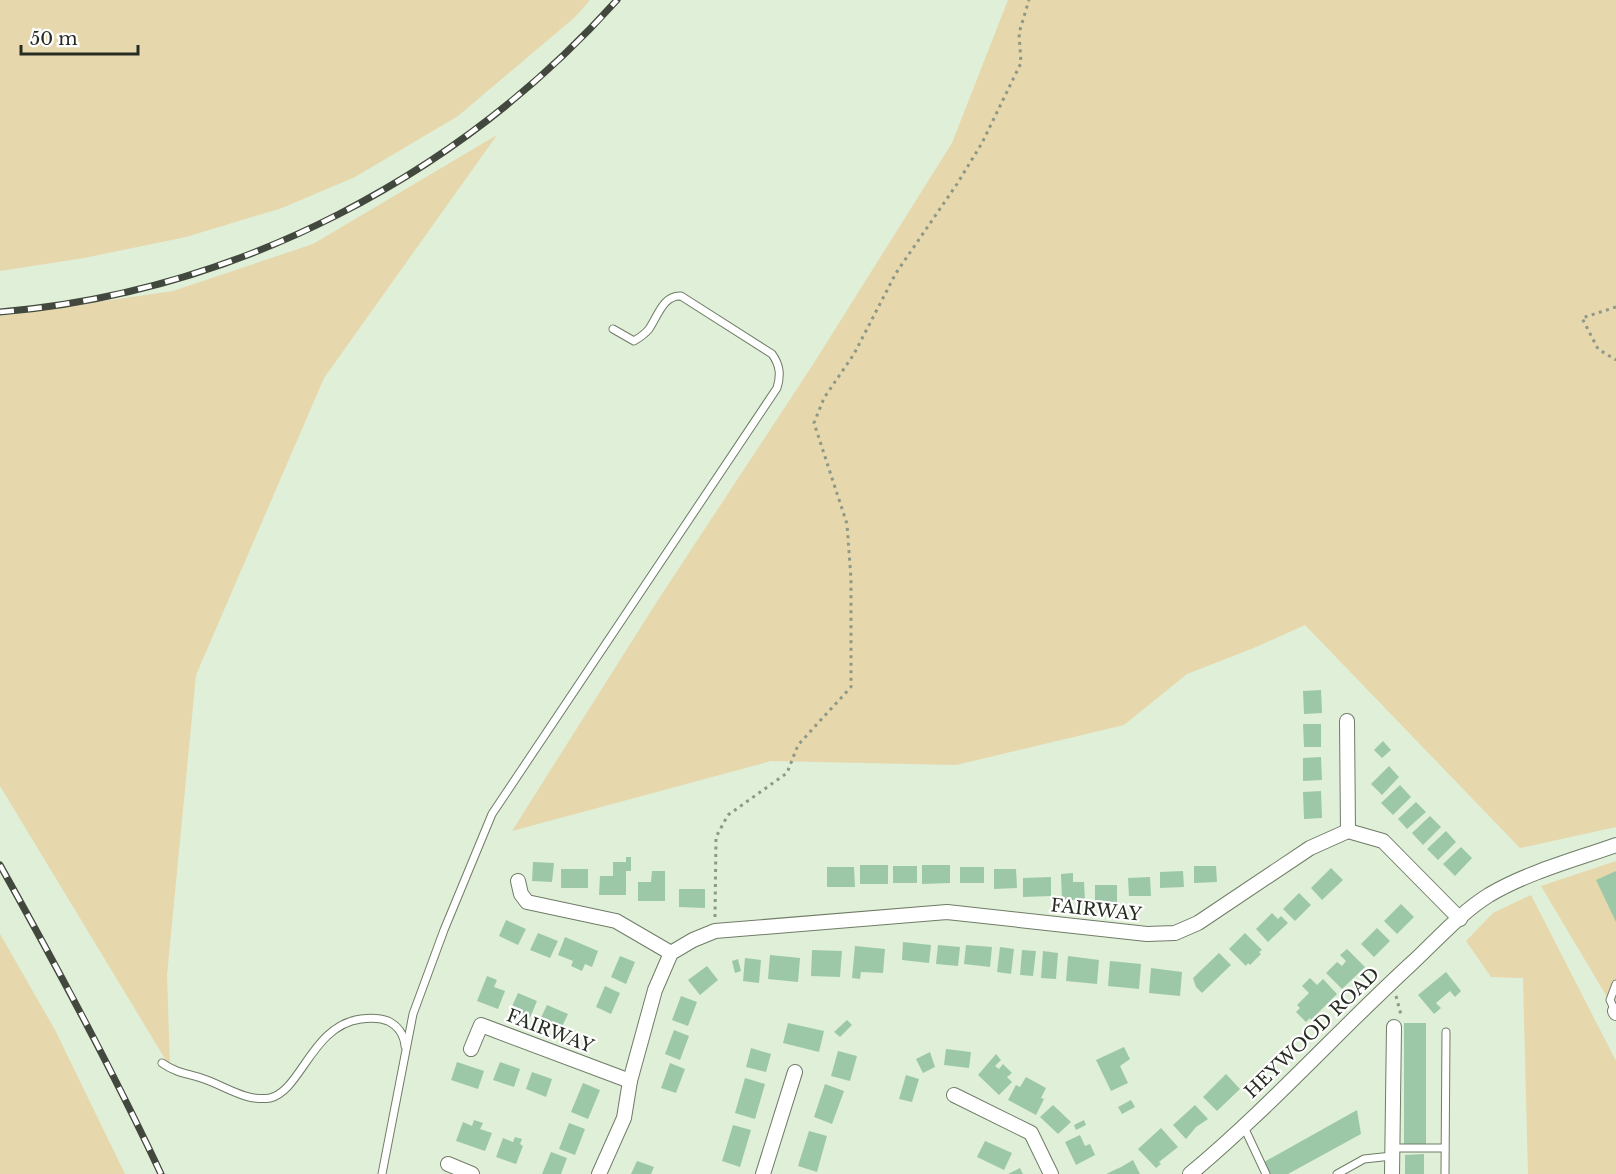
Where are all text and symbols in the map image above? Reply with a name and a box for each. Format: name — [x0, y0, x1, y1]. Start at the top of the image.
scale bar — [21, 18, 138, 56]
text: 50 m — [30, 28, 78, 50]
street label: FAIRWAY — [1049, 894, 1143, 926]
street label: HEYWOOD ROAD — [1240, 963, 1384, 1103]
street label: FAIRWAY — [503, 1004, 597, 1058]

